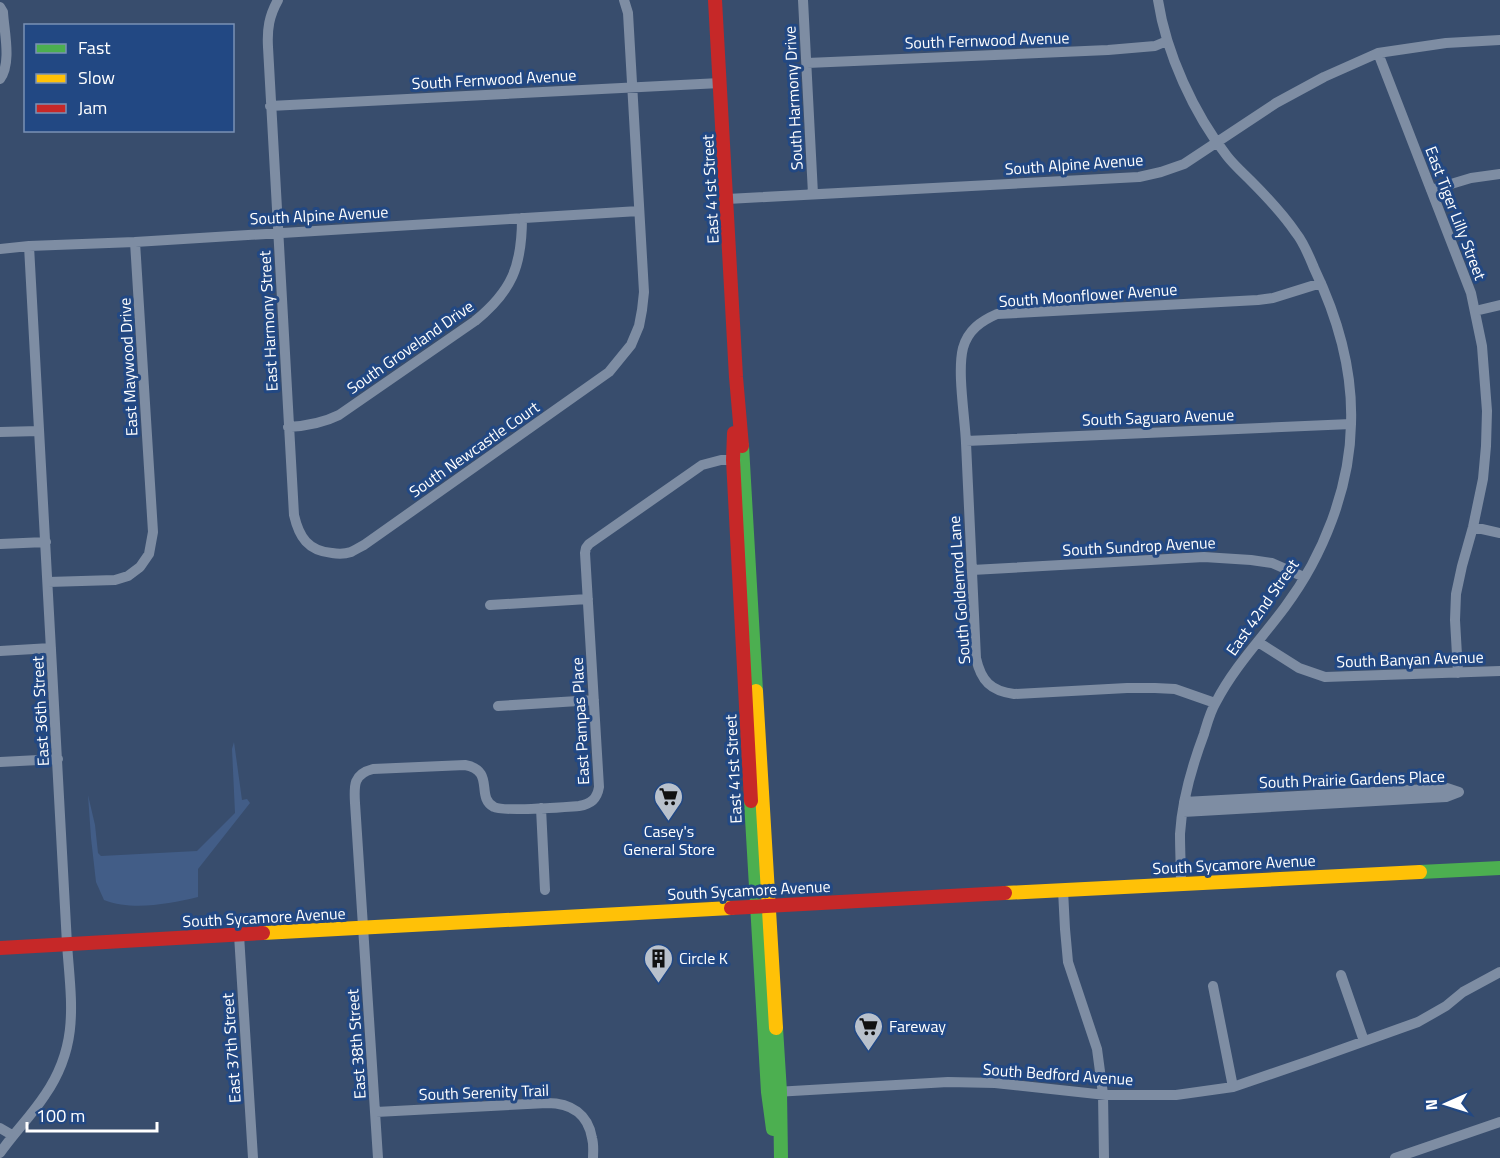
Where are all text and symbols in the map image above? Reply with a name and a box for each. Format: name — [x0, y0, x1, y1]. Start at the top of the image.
legend — [24, 24, 234, 132]
street label: South Harmony Drive — [777, 25, 809, 171]
street label: South Fernwood Avenue — [904, 25, 1070, 55]
text: Fast — [78, 34, 111, 61]
street label: South Fernwood Avenue — [411, 63, 577, 95]
text: Slow — [78, 64, 115, 91]
text: Jam — [78, 94, 107, 121]
street label: East 41st Street — [695, 133, 725, 244]
street label: East Tiger Lilly Street — [1419, 143, 1493, 284]
street label: South Alpine Avenue — [1004, 147, 1144, 181]
street label: South Alpine Avenue — [249, 199, 389, 231]
street label: East Harmony Street — [252, 250, 284, 392]
street label: South Moonflower Avenue — [998, 277, 1178, 313]
street label: South Groveland Drive — [342, 294, 478, 400]
street label: East Maywood Drive — [112, 297, 144, 437]
street label: South Newcastle Court — [404, 395, 544, 503]
street label: South Saguaro Avenue — [1082, 402, 1234, 432]
street label: South Goldenrod Lane — [942, 515, 976, 665]
street label: South Sundrop Avenue — [1062, 530, 1216, 562]
street label: East 42nd Street — [1220, 553, 1305, 660]
street label: South Banyan Avenue — [1336, 644, 1484, 674]
street label: East 36th Street — [25, 655, 55, 767]
street label: East Pampas Place — [565, 657, 595, 785]
street label: East 41st Street — [718, 713, 748, 824]
street label: South Prairie Gardens Place — [1259, 764, 1445, 794]
supermarket icon: Casey's General Store — [653, 780, 685, 822]
place label: Casey's General Store — [623, 819, 715, 861]
street label: South Sycamore Avenue — [1152, 848, 1316, 880]
street label: South Sycamore Avenue — [667, 874, 831, 906]
street label: South Sycamore Avenue — [182, 901, 346, 933]
building icon: Circle K — [642, 942, 674, 984]
place label: Circle K — [679, 946, 728, 970]
street label: East 38th Street — [340, 988, 372, 1100]
street label: East 37th Street — [215, 992, 247, 1104]
supermarket icon: Fareway — [852, 1010, 884, 1052]
place label: Fareway — [889, 1014, 946, 1038]
street label: South Bedford Avenue — [982, 1057, 1134, 1091]
north arrow — [1416, 1074, 1476, 1134]
street label: South Serenity Trail — [418, 1078, 550, 1106]
scale bar — [27, 1095, 158, 1133]
text: N — [1419, 1099, 1443, 1111]
text: 100 m — [36, 1102, 85, 1129]

